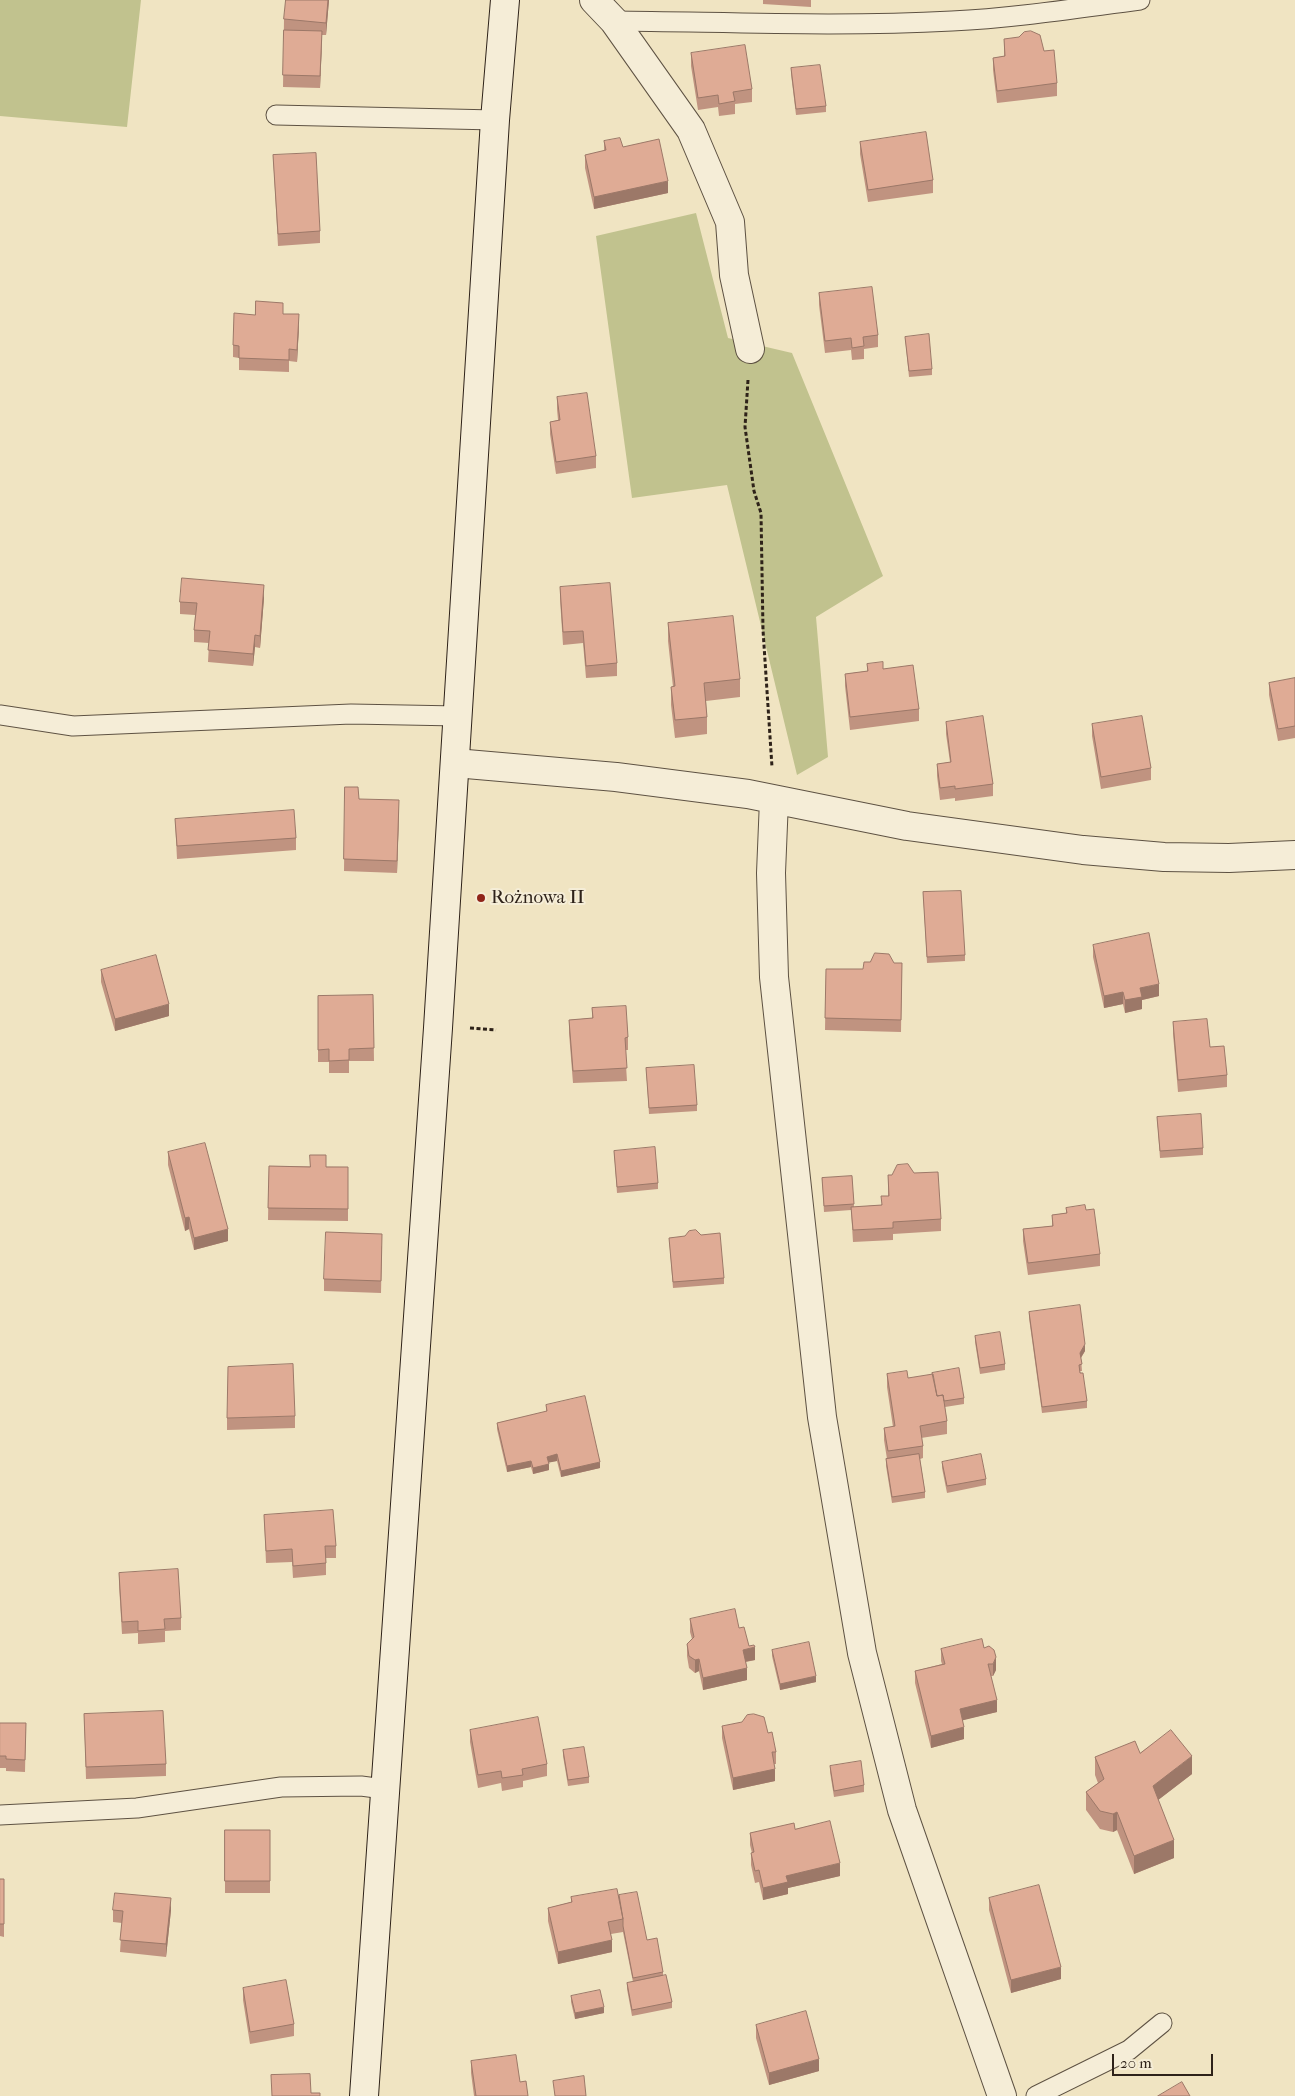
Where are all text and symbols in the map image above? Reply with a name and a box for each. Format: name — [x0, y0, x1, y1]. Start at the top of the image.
place label: Rożnowa II — [491, 887, 584, 909]
marker: Rożnowa II — [475, 892, 487, 904]
scale bar — [1115, 2044, 1216, 2076]
text: 20 m — [1120, 2054, 1152, 2072]

